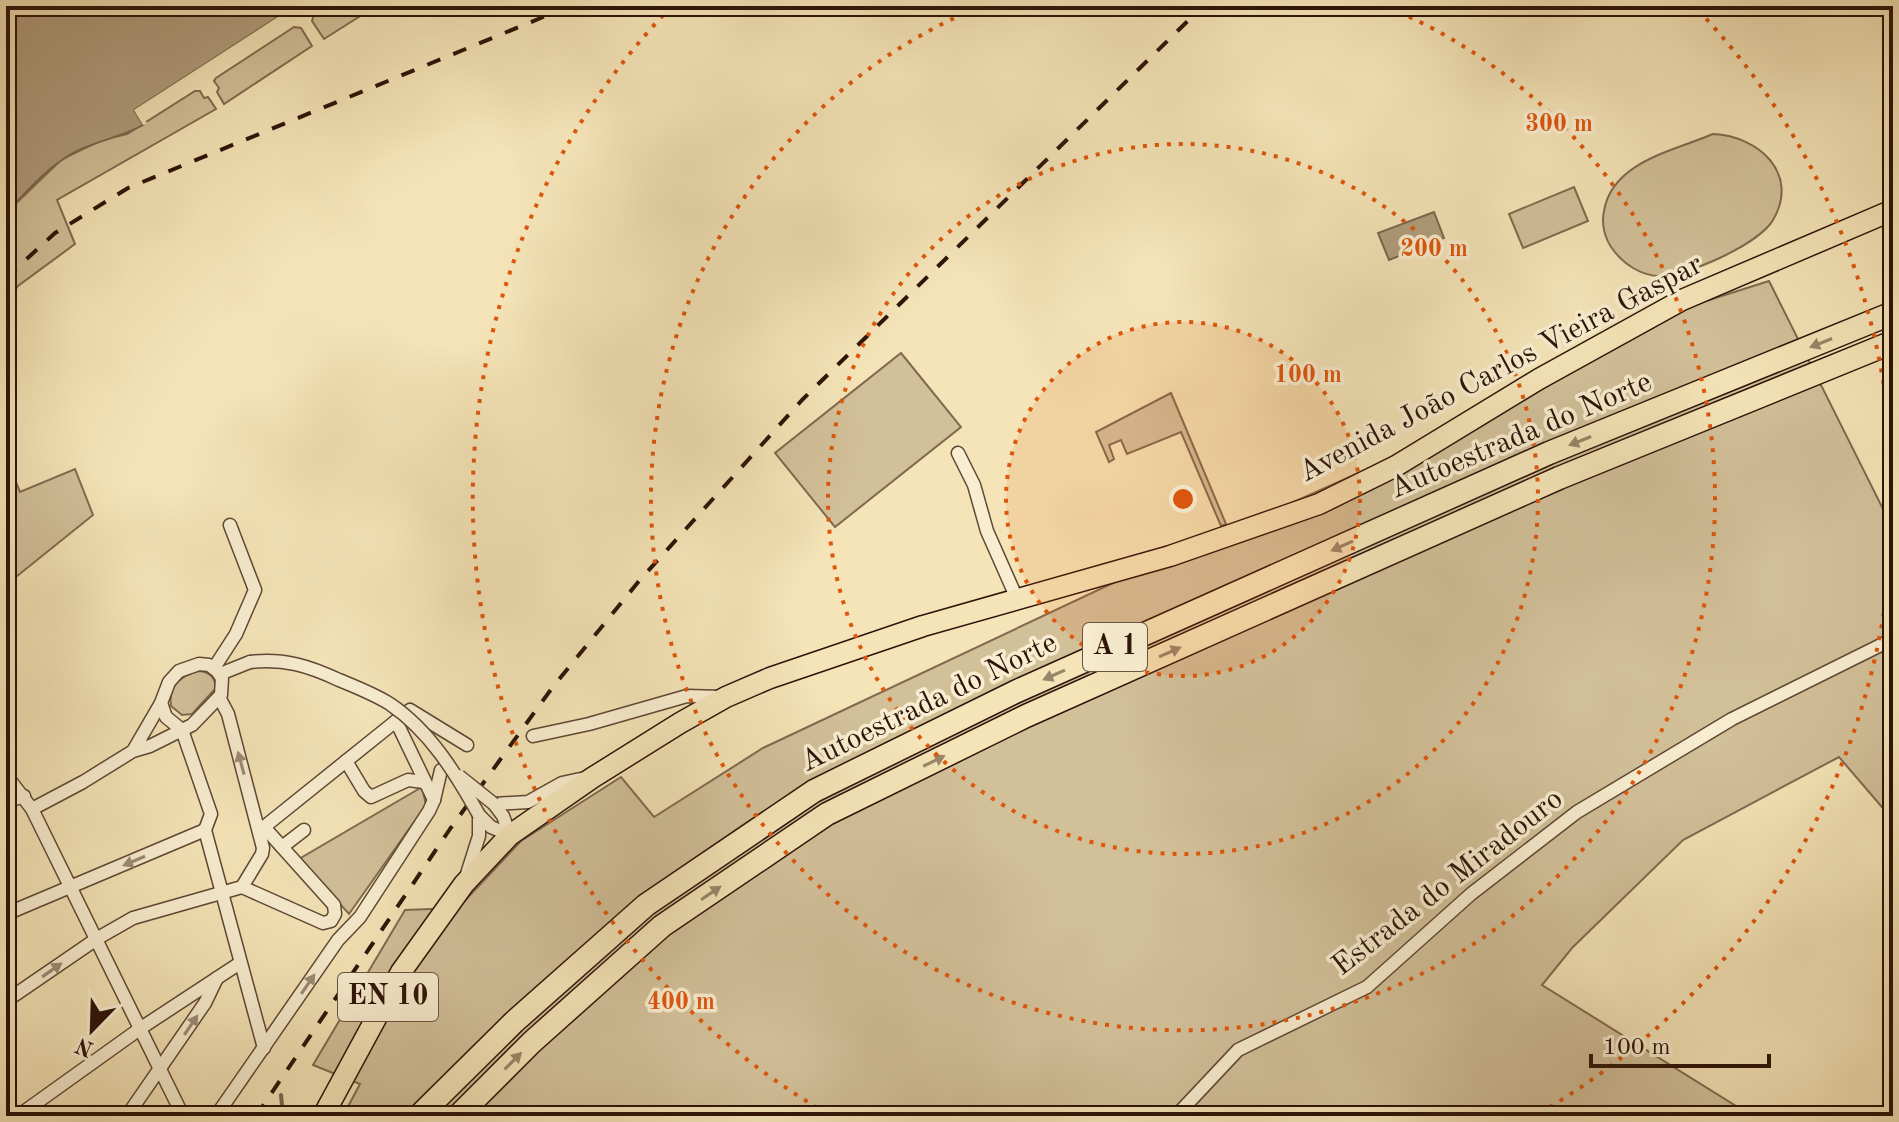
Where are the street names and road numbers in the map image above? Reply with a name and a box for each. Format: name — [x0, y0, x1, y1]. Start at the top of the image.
street label: Avenida João Carlos Vieira Gaspar — [1294, 249, 1708, 489]
street label: Autoestrada do Norte — [1386, 367, 1656, 505]
road number: A 1 — [1083, 623, 1147, 671]
street label: Autoestrada do Norte — [796, 628, 1062, 778]
street label: Estrada do Miradouro — [1327, 784, 1569, 982]
road number: EN 10 — [338, 973, 438, 1021]

